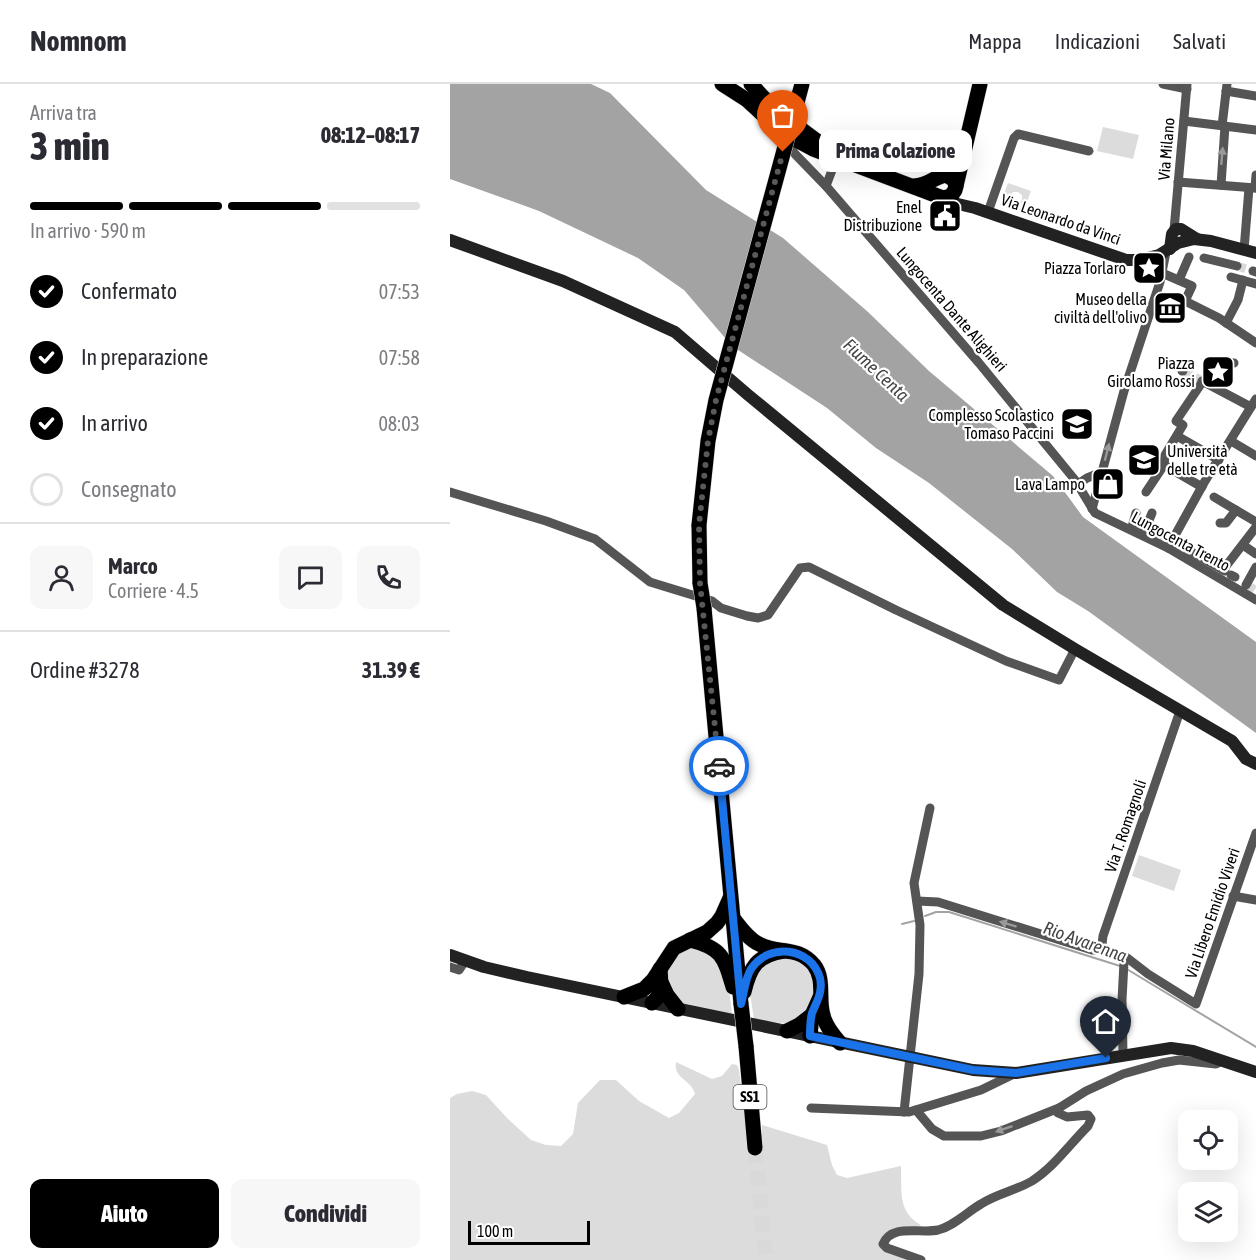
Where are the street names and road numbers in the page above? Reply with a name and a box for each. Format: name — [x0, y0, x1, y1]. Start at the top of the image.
street label: Via Milano — [1154, 117, 1178, 181]
street label: Via Leonardo da Vinci — [999, 190, 1123, 248]
street label: Lungocenta Dante Alighieri — [892, 243, 1011, 375]
street label: Lungocenta Trento — [1128, 508, 1233, 575]
street label: Via T. Romagnoli — [1101, 777, 1150, 875]
street label: Via Libero Emidio Viveri — [1181, 845, 1243, 981]
road number: SS1 — [734, 1085, 766, 1109]

